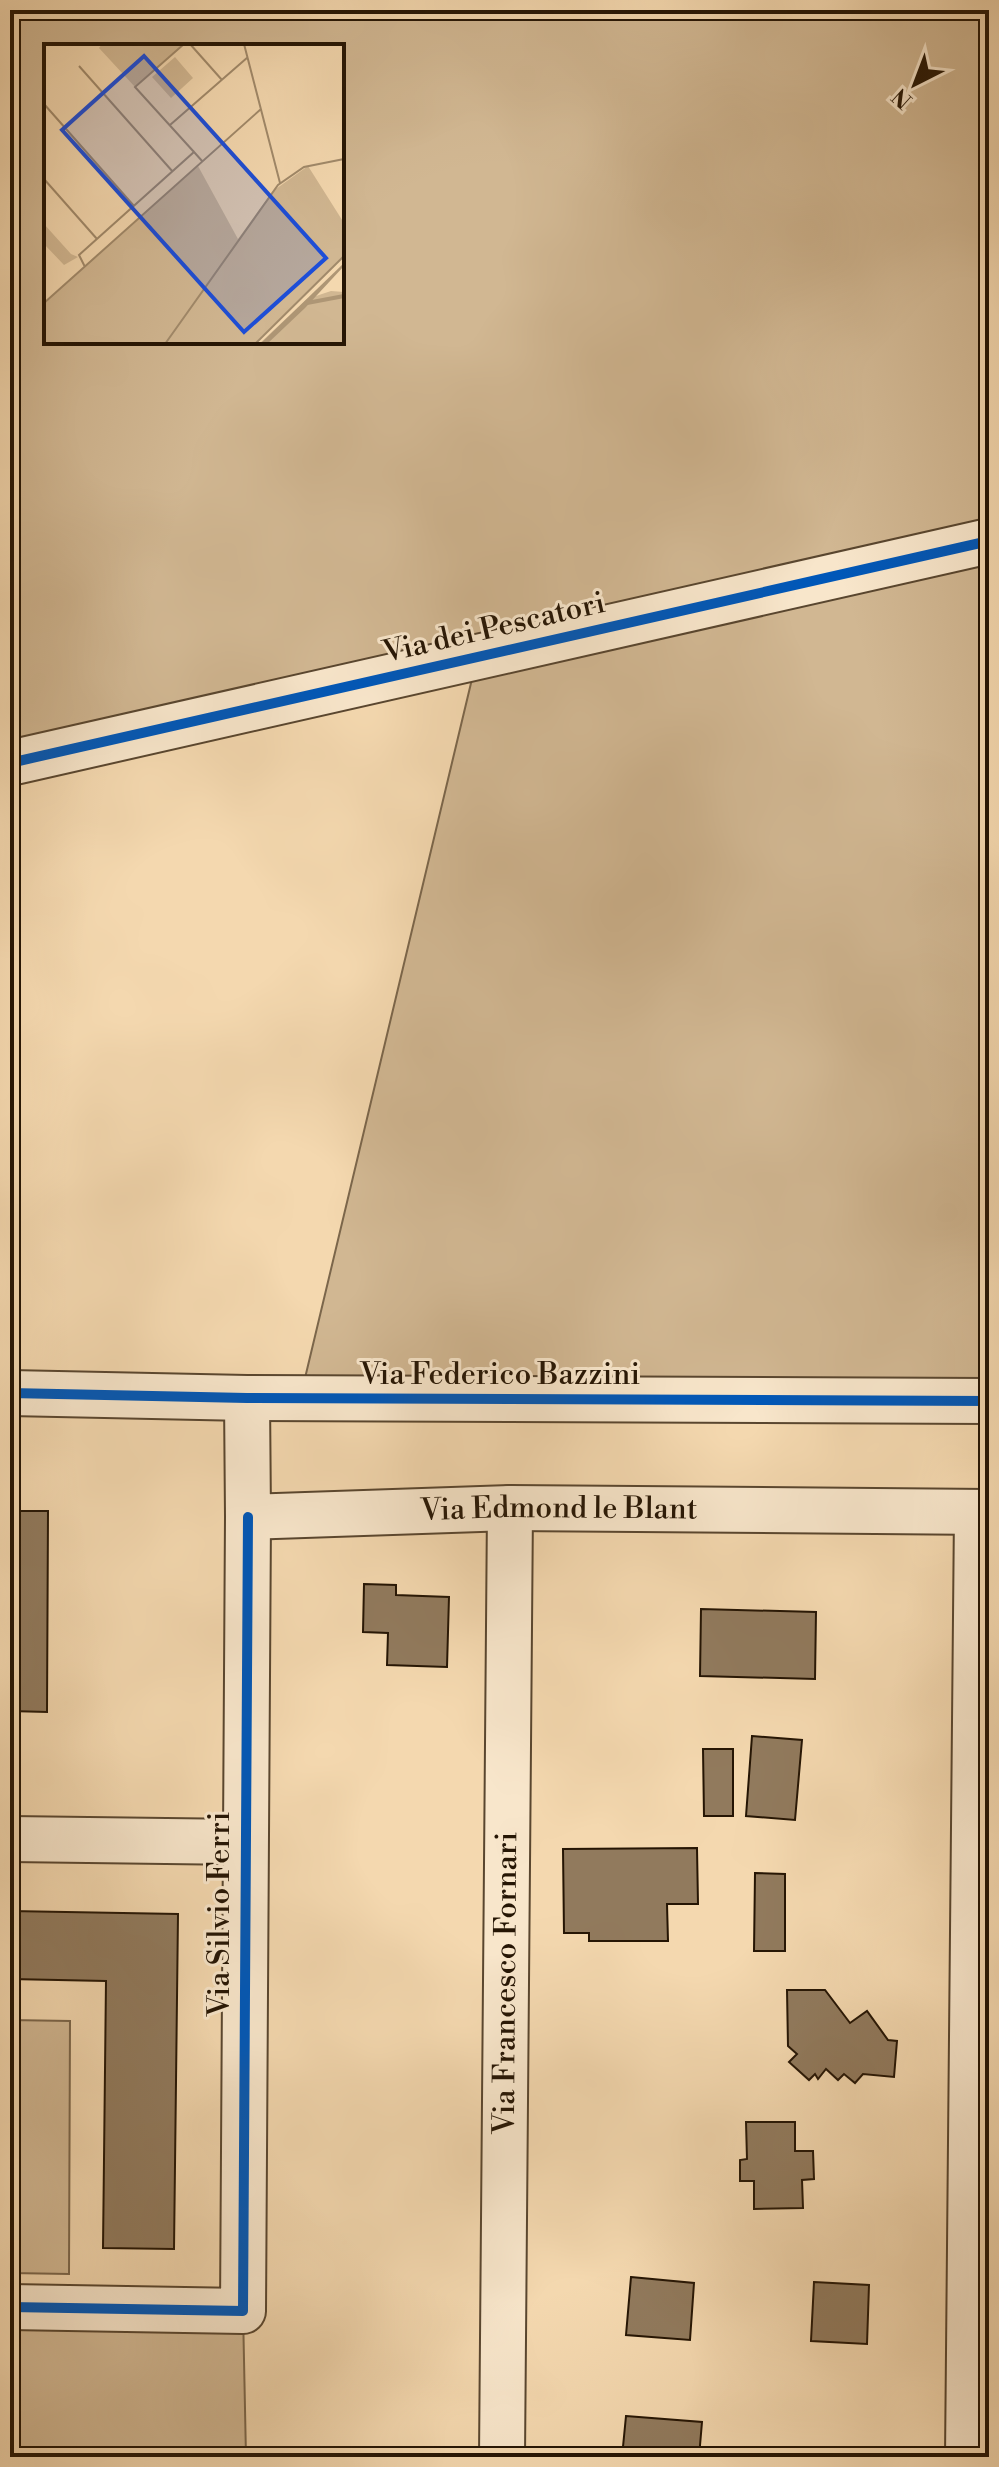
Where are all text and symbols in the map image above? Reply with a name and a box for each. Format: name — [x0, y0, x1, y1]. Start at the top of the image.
inset map — [44, 44, 344, 344]
north arrow — [875, 44, 955, 124]
text: N — [887, 81, 918, 114]
street label: Via dei Pescatori — [378, 584, 609, 672]
street label: Via Federico Bazzini — [359, 1356, 640, 1394]
street label: Via Edmond le Blant — [419, 1489, 698, 1530]
street label: Via Silvio Ferri — [201, 1811, 239, 2018]
street label: Via Francesco Fornari — [486, 1832, 526, 2135]

